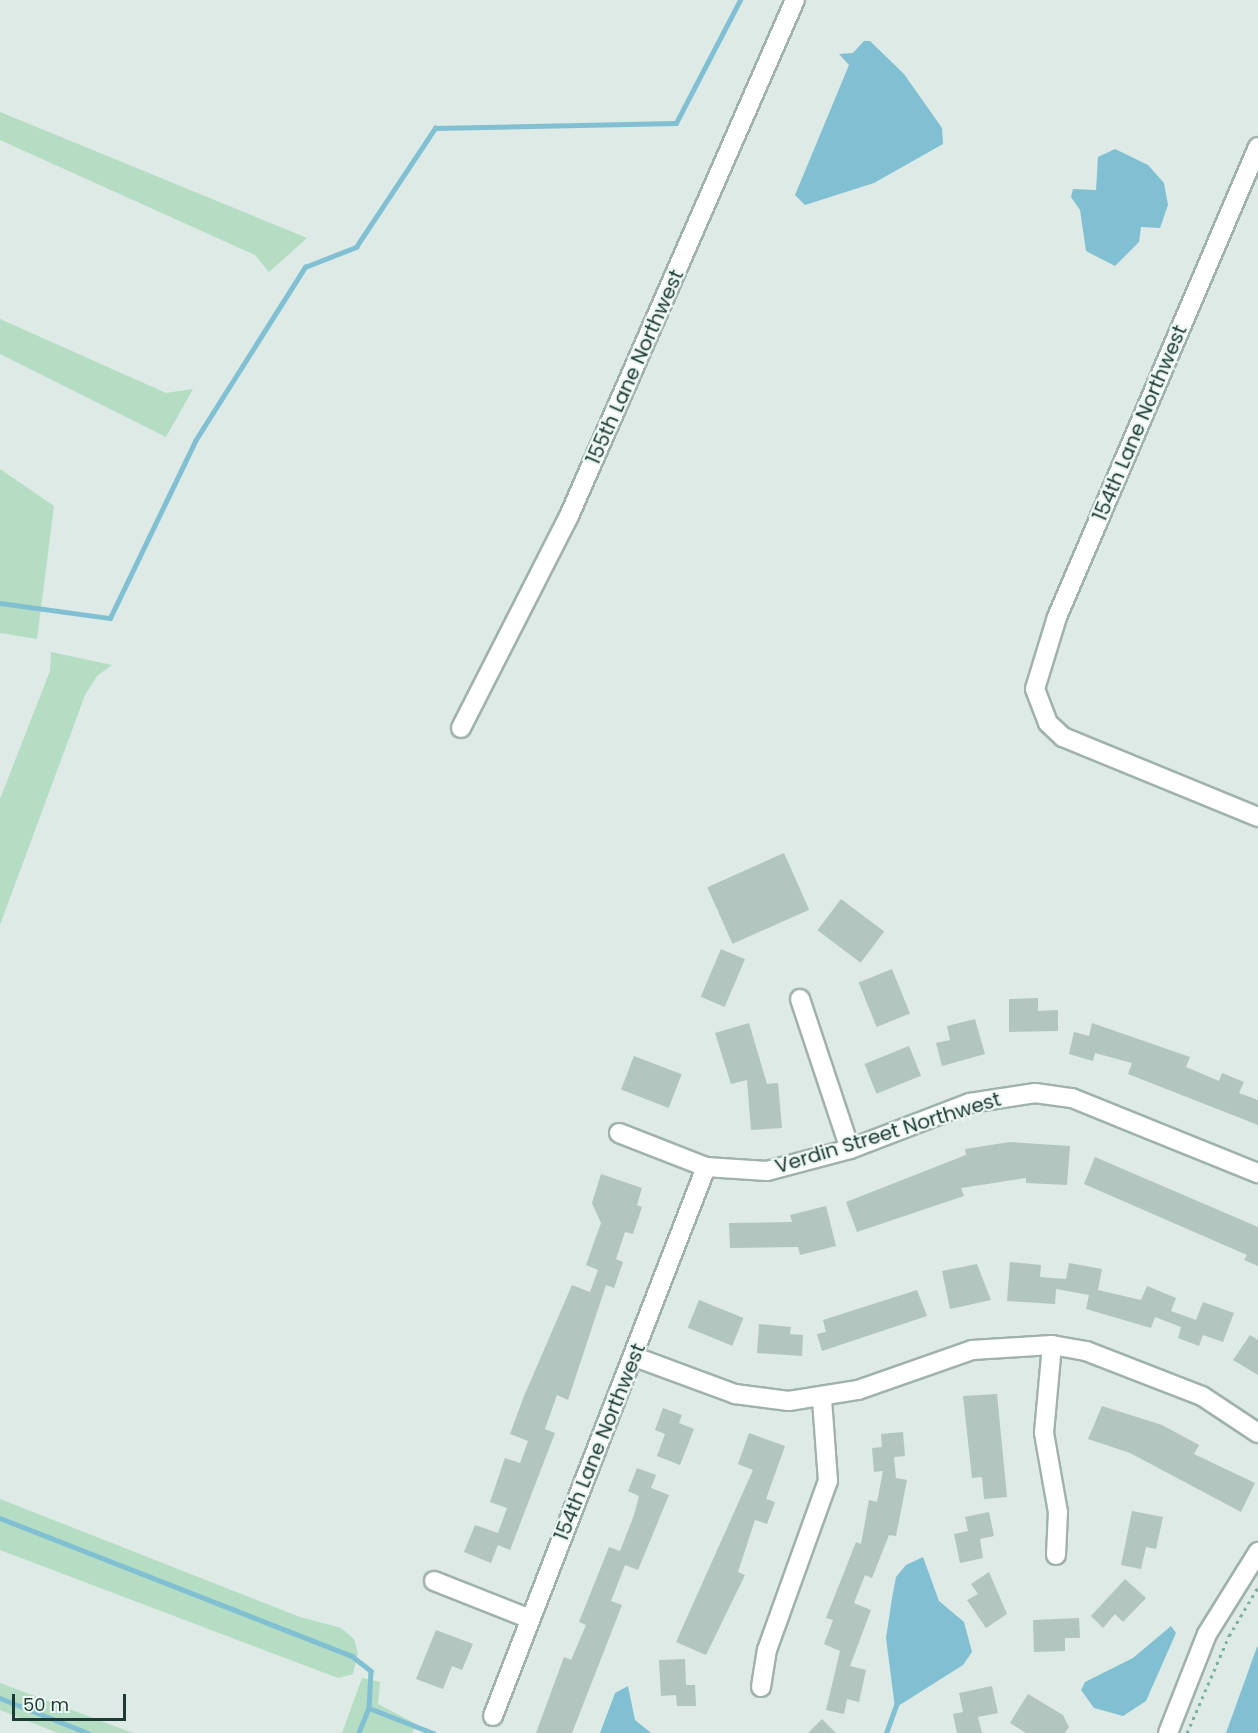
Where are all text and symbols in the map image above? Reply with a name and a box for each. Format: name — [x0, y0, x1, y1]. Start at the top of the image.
street label: 155th Lane Northwest — [581, 266, 689, 468]
street label: 154th Lane Northwest — [1088, 321, 1192, 525]
street label: Verdin Street Northwest — [772, 1087, 1004, 1179]
street label: 154th Lane Northwest — [549, 1340, 651, 1544]
scale bar — [15, 1682, 129, 1720]
text: 50 m — [23, 1692, 69, 1717]

